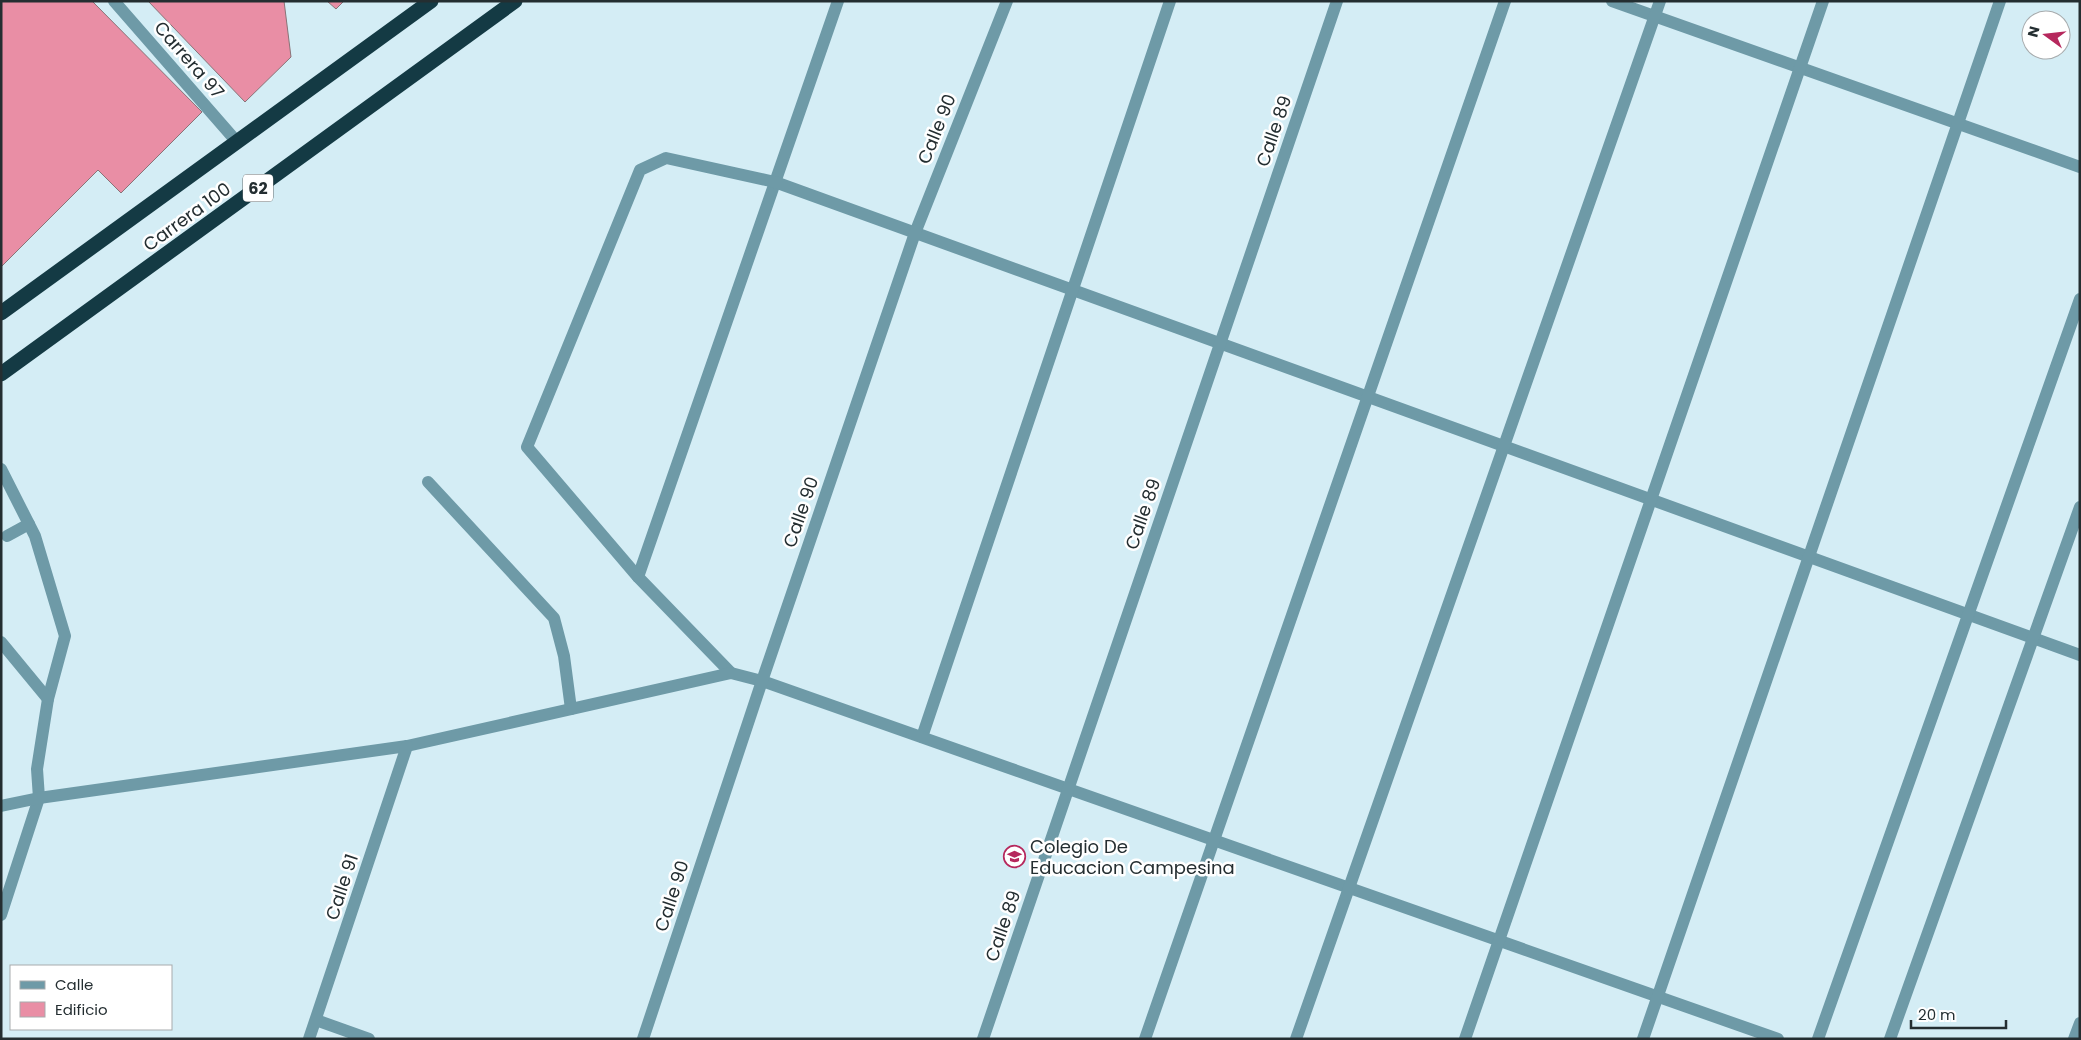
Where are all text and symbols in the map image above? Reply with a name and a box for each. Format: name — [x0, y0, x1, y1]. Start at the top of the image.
north arrow — [2021, 10, 2071, 60]
street label: Carrera 97 — [149, 15, 230, 104]
text: N — [2022, 24, 2044, 39]
street label: Calle 90 — [911, 90, 962, 168]
street label: Calle 89 — [1250, 92, 1297, 170]
road number: 62 — [243, 174, 273, 202]
street label: Carrera 100 — [138, 176, 236, 257]
street label: Calle 90 — [777, 473, 824, 551]
street label: Calle 89 — [1119, 475, 1166, 553]
place label: Colegio De Educacion Campesina — [1030, 834, 1235, 880]
school or university icon: Colegio De Educacion Campesina — [1002, 845, 1026, 869]
street label: Calle 91 — [319, 851, 364, 923]
street label: Calle 90 — [648, 857, 695, 935]
street label: Calle 89 — [979, 887, 1026, 965]
legend — [10, 965, 172, 1030]
text: Calle — [55, 974, 93, 995]
scale bar — [1911, 998, 2006, 1030]
text: Edificio — [55, 999, 108, 1020]
text: 20 m — [1918, 1004, 1956, 1025]

